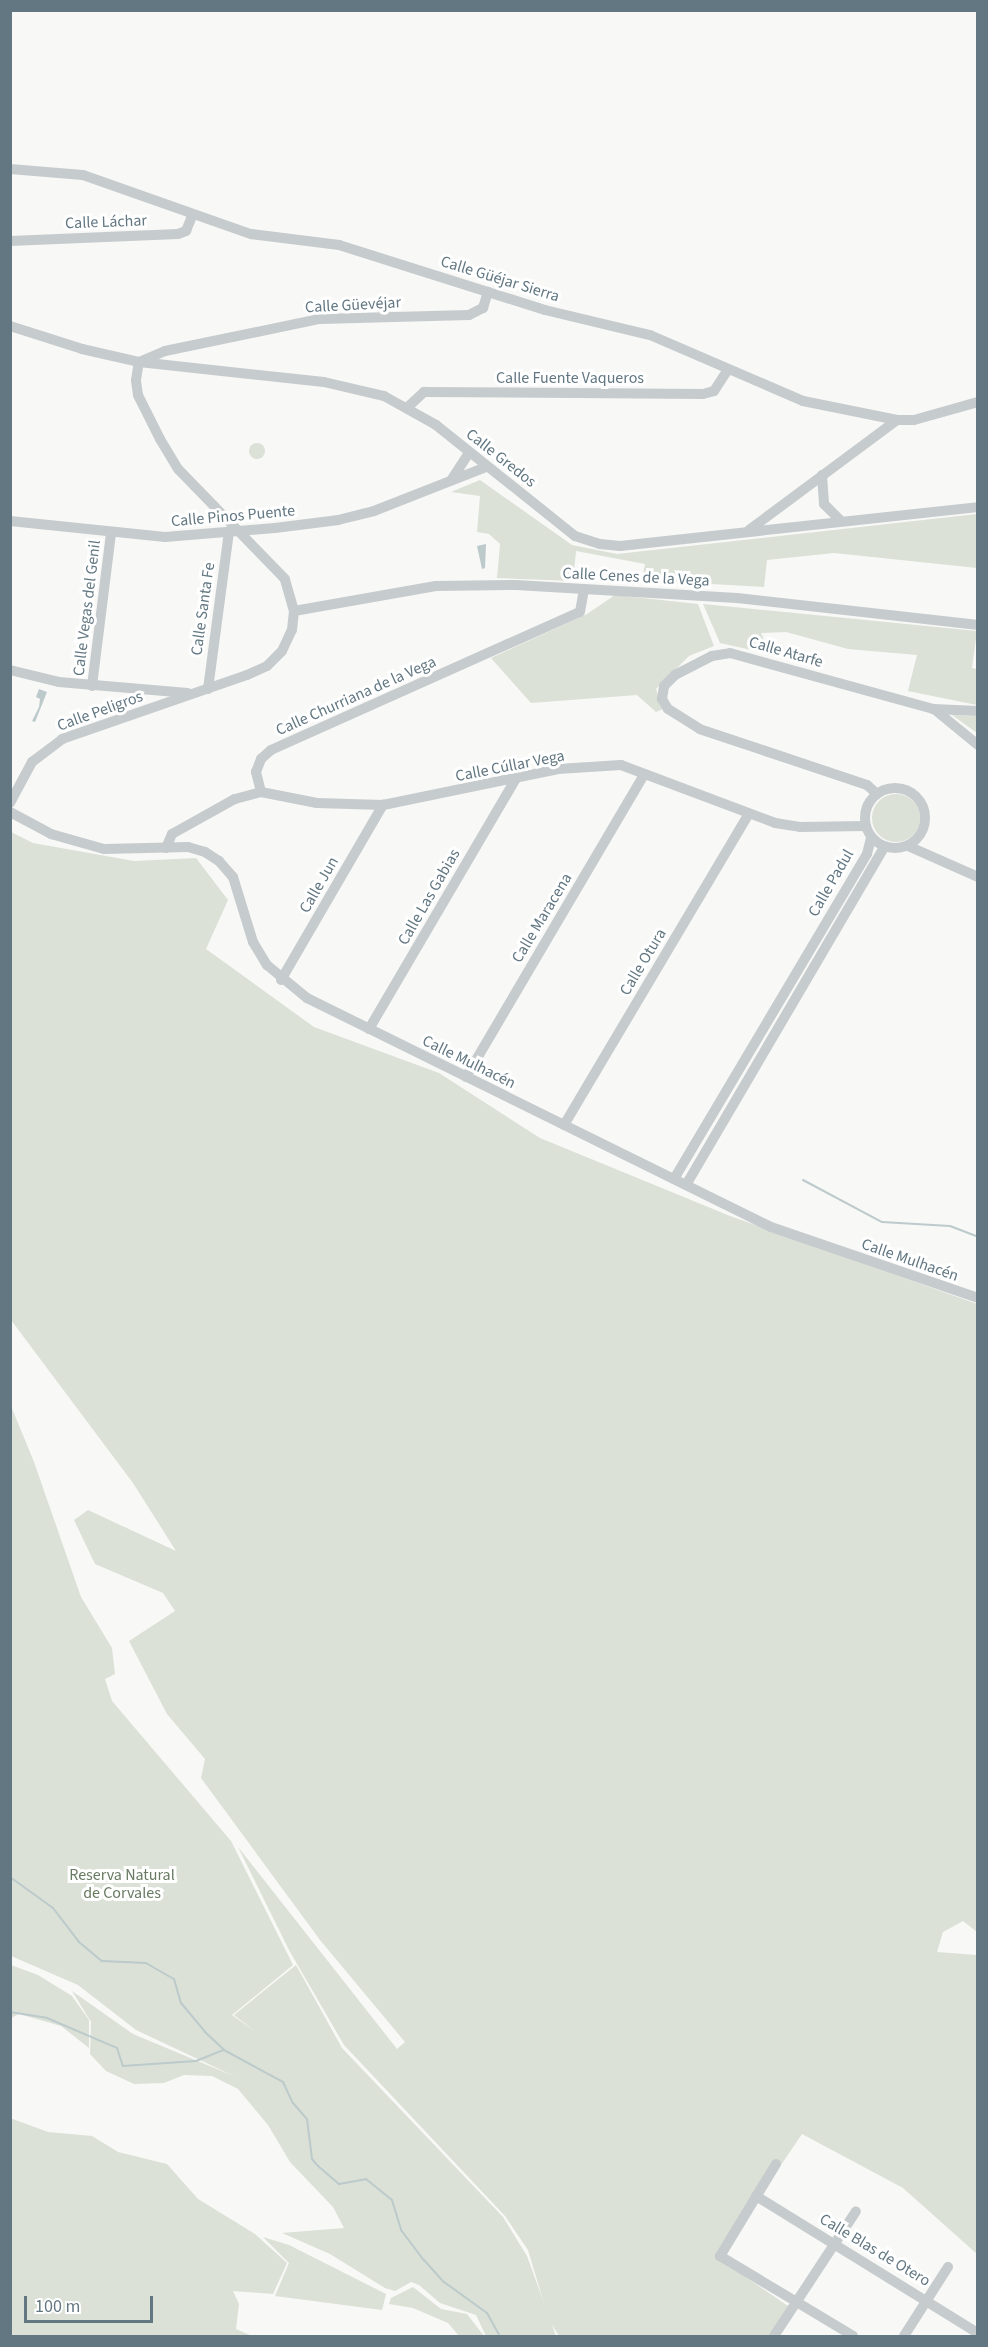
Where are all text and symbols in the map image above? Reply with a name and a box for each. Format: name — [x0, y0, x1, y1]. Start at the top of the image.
street label: Calle Láchar — [65, 211, 147, 233]
street label: Calle Güéjar Sierra — [438, 252, 562, 306]
street label: Calle Güevéjar — [305, 293, 401, 317]
street label: Calle Fuente Vaqueros — [496, 368, 644, 388]
street label: Calle Gredos — [462, 425, 540, 491]
street label: Calle Pinos Puente — [170, 501, 296, 531]
street label: Calle Vegas del Genil — [69, 539, 105, 677]
street label: Calle Santa Fe — [187, 561, 219, 657]
street label: Calle Cenes de la Vega — [562, 564, 710, 590]
street label: Calle Atarfe — [747, 632, 825, 672]
street label: Calle Churriana de la Vega — [273, 652, 439, 740]
street label: Calle Peligros — [54, 687, 146, 735]
street label: Calle Cúllar Vega — [454, 746, 566, 786]
street label: Calle Las Gabias — [394, 846, 464, 948]
street label: Calle Padul — [804, 846, 858, 920]
street label: Calle Jun — [295, 854, 343, 916]
street label: Calle Maracena — [508, 870, 576, 966]
street label: Calle Otura — [616, 925, 670, 999]
street label: Calle Mulhacén — [419, 1031, 519, 1093]
street label: Calle Mulhacén — [859, 1234, 961, 1286]
park label: Reserva Natural de Corvales — [69, 1865, 175, 1903]
street label: Calle Blas de Otero — [816, 2209, 934, 2291]
scale bar — [27, 2284, 156, 2322]
text: 100 m — [35, 2294, 80, 2319]

